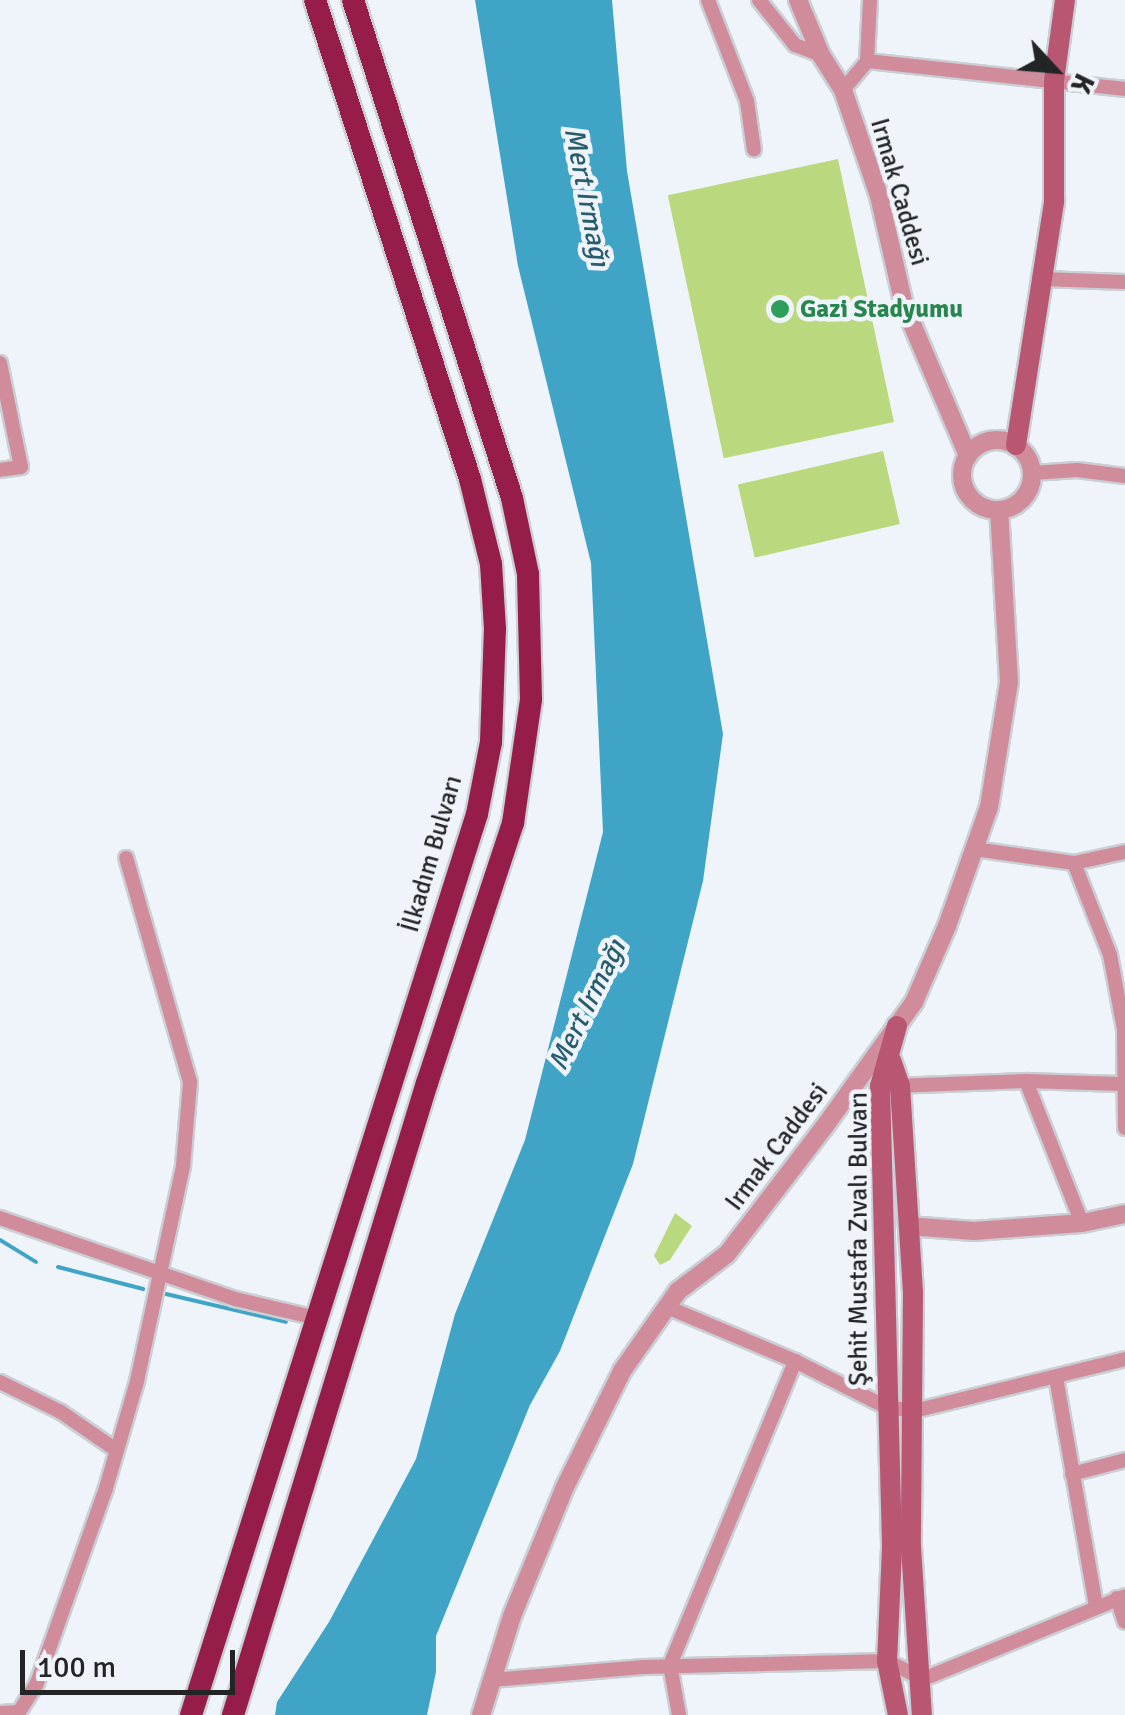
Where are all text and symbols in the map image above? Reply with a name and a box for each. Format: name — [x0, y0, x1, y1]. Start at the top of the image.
north arrow — [1005, 20, 1105, 120]
text: K — [1063, 68, 1101, 98]
street label: Irmak Caddesi — [864, 115, 934, 269]
water label: Mert Irmağı — [557, 125, 617, 269]
place label: Gazi Stadyumu — [800, 294, 963, 324]
marker: Gazi Stadyumu — [769, 298, 791, 320]
street label: İlkadım Bulvarı — [395, 772, 469, 936]
water label: Mert Irmağı — [541, 934, 633, 1076]
street label: Irmak Caddesi — [719, 1077, 835, 1217]
street label: Şehit Mustafa Zıvalı Bulvarı — [844, 1092, 874, 1386]
scale bar — [25, 1630, 240, 1692]
text: 100 m — [37, 1649, 116, 1686]

